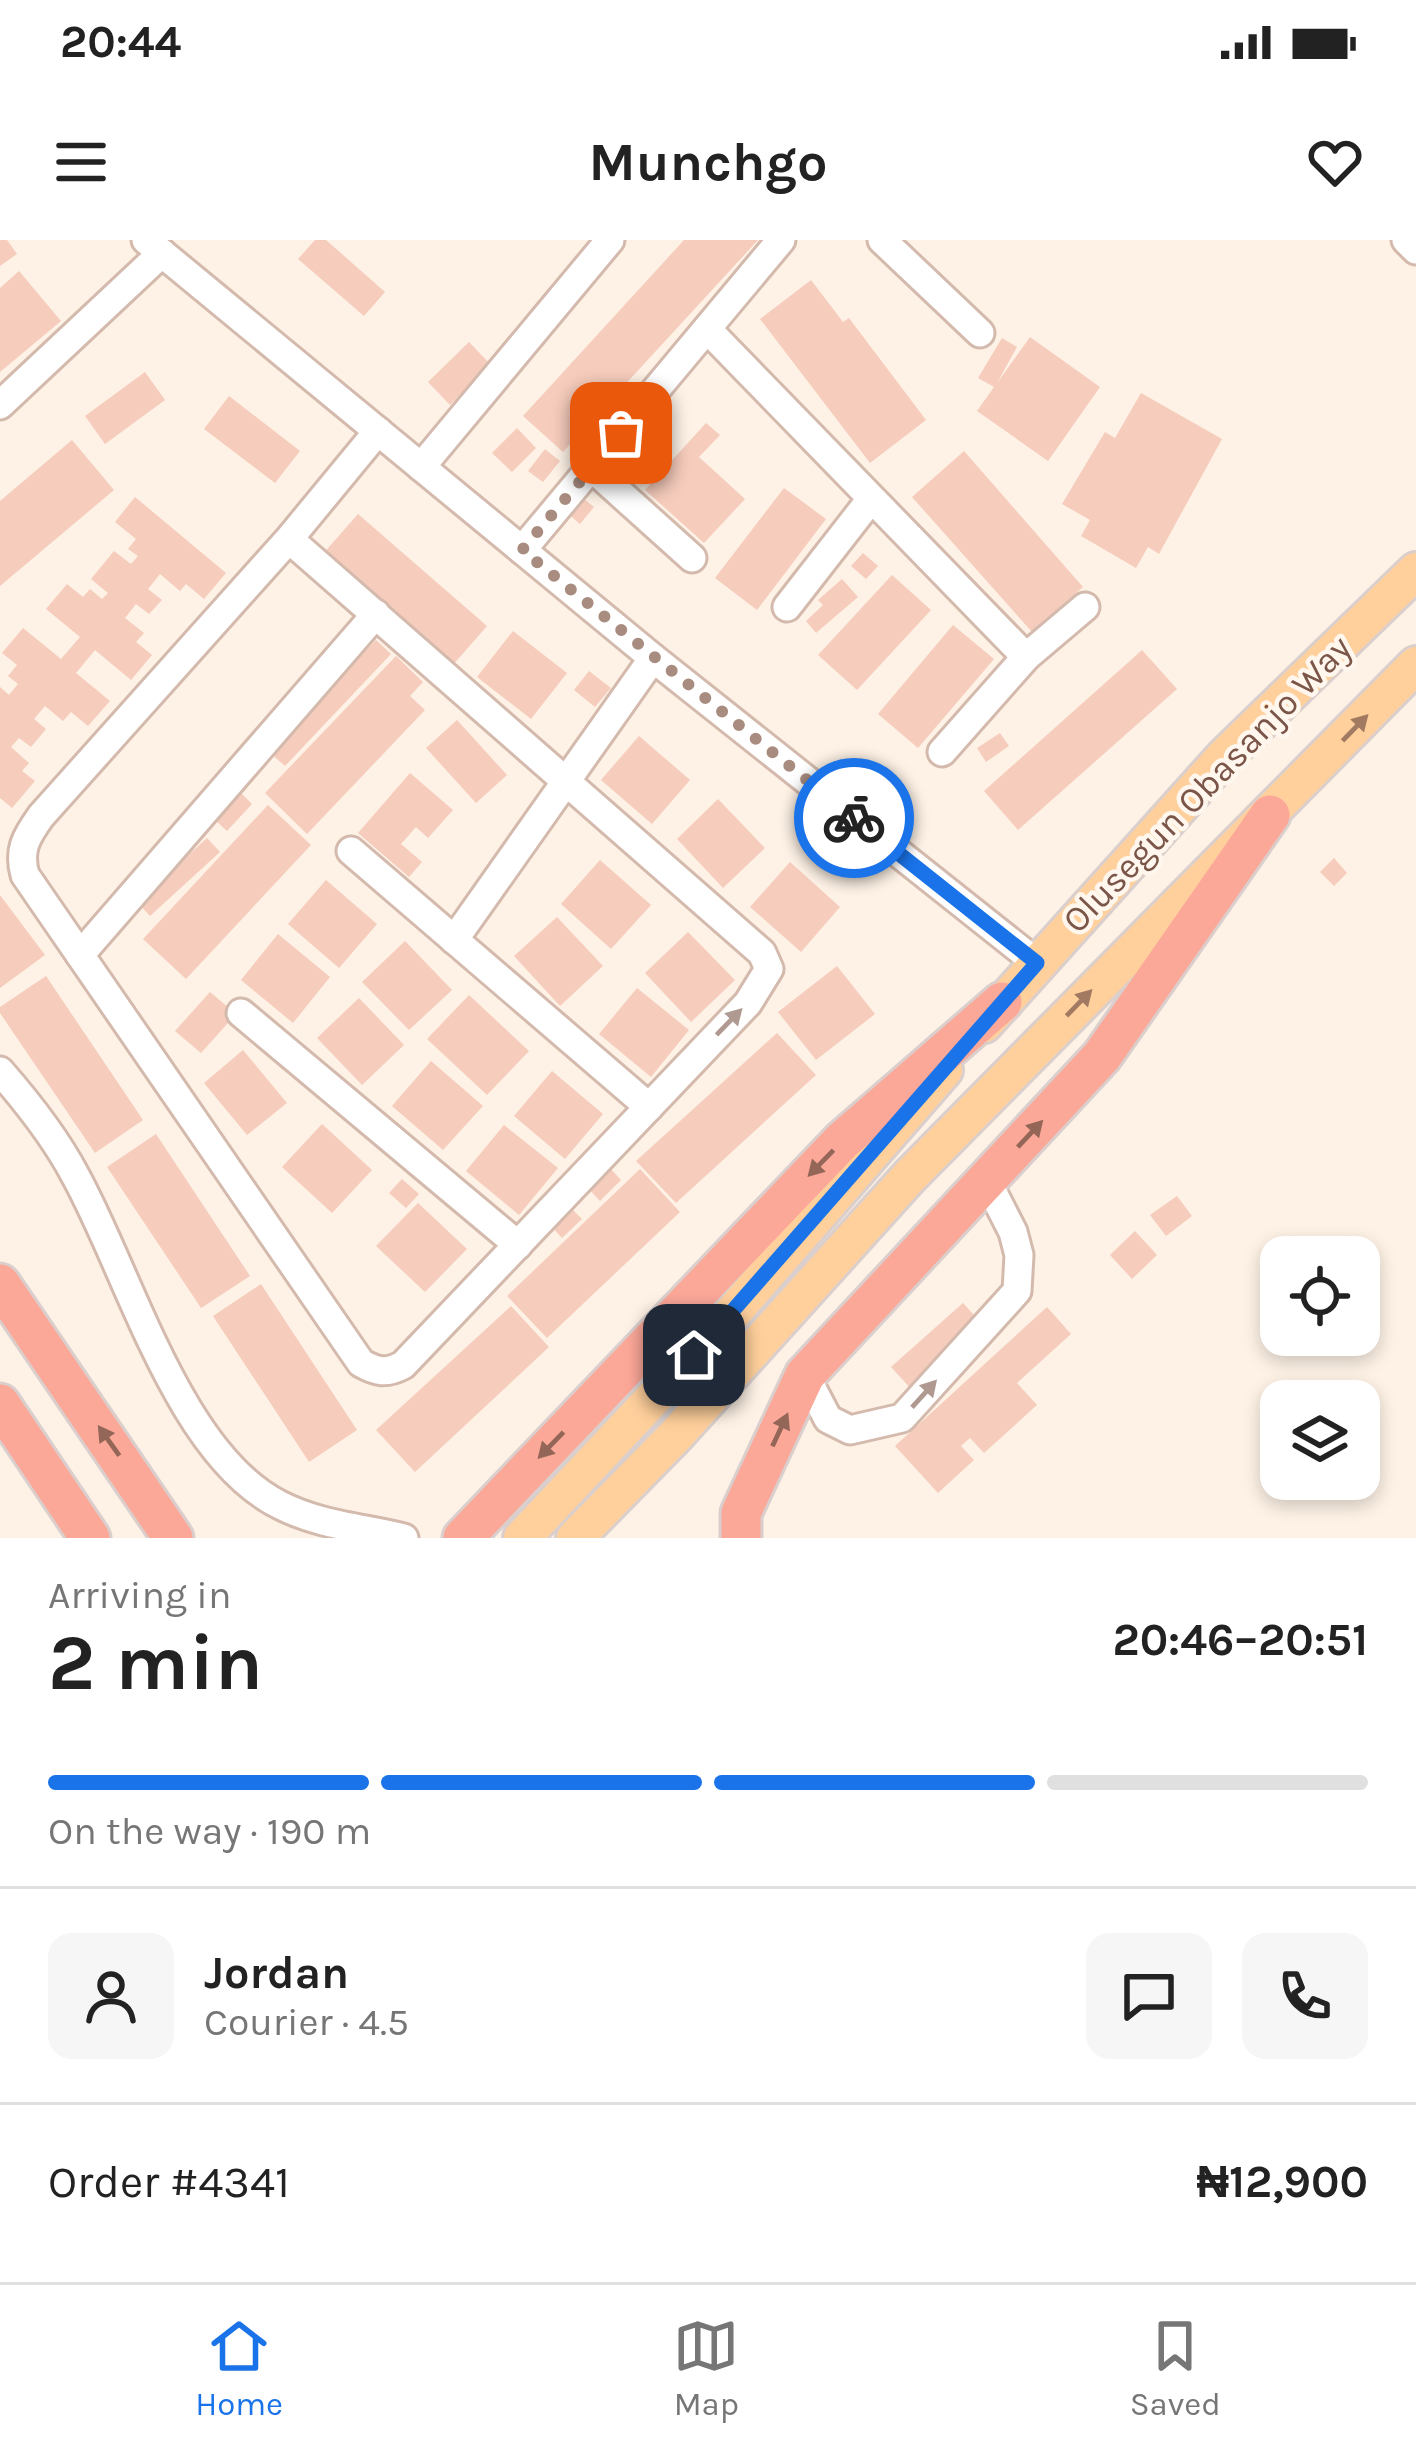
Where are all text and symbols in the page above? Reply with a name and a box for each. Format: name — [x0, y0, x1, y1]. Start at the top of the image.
text: 20:44 — [60, 16, 181, 68]
icon: menu — [48, 129, 114, 195]
icon: heart — [1302, 129, 1368, 195]
text: Munchgo — [589, 130, 827, 194]
pin — [570, 382, 672, 484]
icon: bag — [588, 400, 654, 466]
street label: Olusegun Obasanjo Way — [1054, 626, 1360, 941]
one-way arrow — [1341, 714, 1369, 742]
courier — [794, 758, 914, 878]
icon: bike — [821, 785, 887, 851]
one-way arrow — [1064, 989, 1092, 1018]
one-way arrow — [715, 1008, 743, 1037]
one-way arrow — [1016, 1119, 1044, 1148]
one-way arrow — [807, 1148, 835, 1177]
map controls — [1260, 1236, 1380, 1500]
button: locate — [1260, 1236, 1380, 1356]
pin — [643, 1304, 745, 1406]
icon: home — [661, 1322, 727, 1388]
one-way arrow — [909, 1380, 937, 1409]
button: layers — [1260, 1380, 1380, 1500]
one-way arrow — [770, 1412, 790, 1447]
one-way arrow — [98, 1424, 121, 1457]
one-way arrow — [538, 1431, 566, 1460]
text: Arriving in — [48, 1572, 231, 1618]
text: 20:46–20:51 — [1112, 1614, 1368, 1666]
text: 2 min — [48, 1617, 263, 1709]
text: On the way · 190 m — [48, 1808, 371, 1854]
button: person — [48, 1933, 174, 2059]
button: chat — [1086, 1933, 1212, 2059]
button: phone — [1242, 1933, 1368, 2059]
text: Jordan — [204, 1947, 349, 1999]
text: Courier · 4.5 — [204, 1999, 409, 2045]
text: Order #4341 — [48, 2156, 290, 2208]
text: ₦12,900 — [1196, 2156, 1368, 2208]
tab: Home — [195, 2313, 283, 2423]
tab: Map — [673, 2313, 739, 2423]
tab: Saved — [1130, 2313, 1221, 2423]

